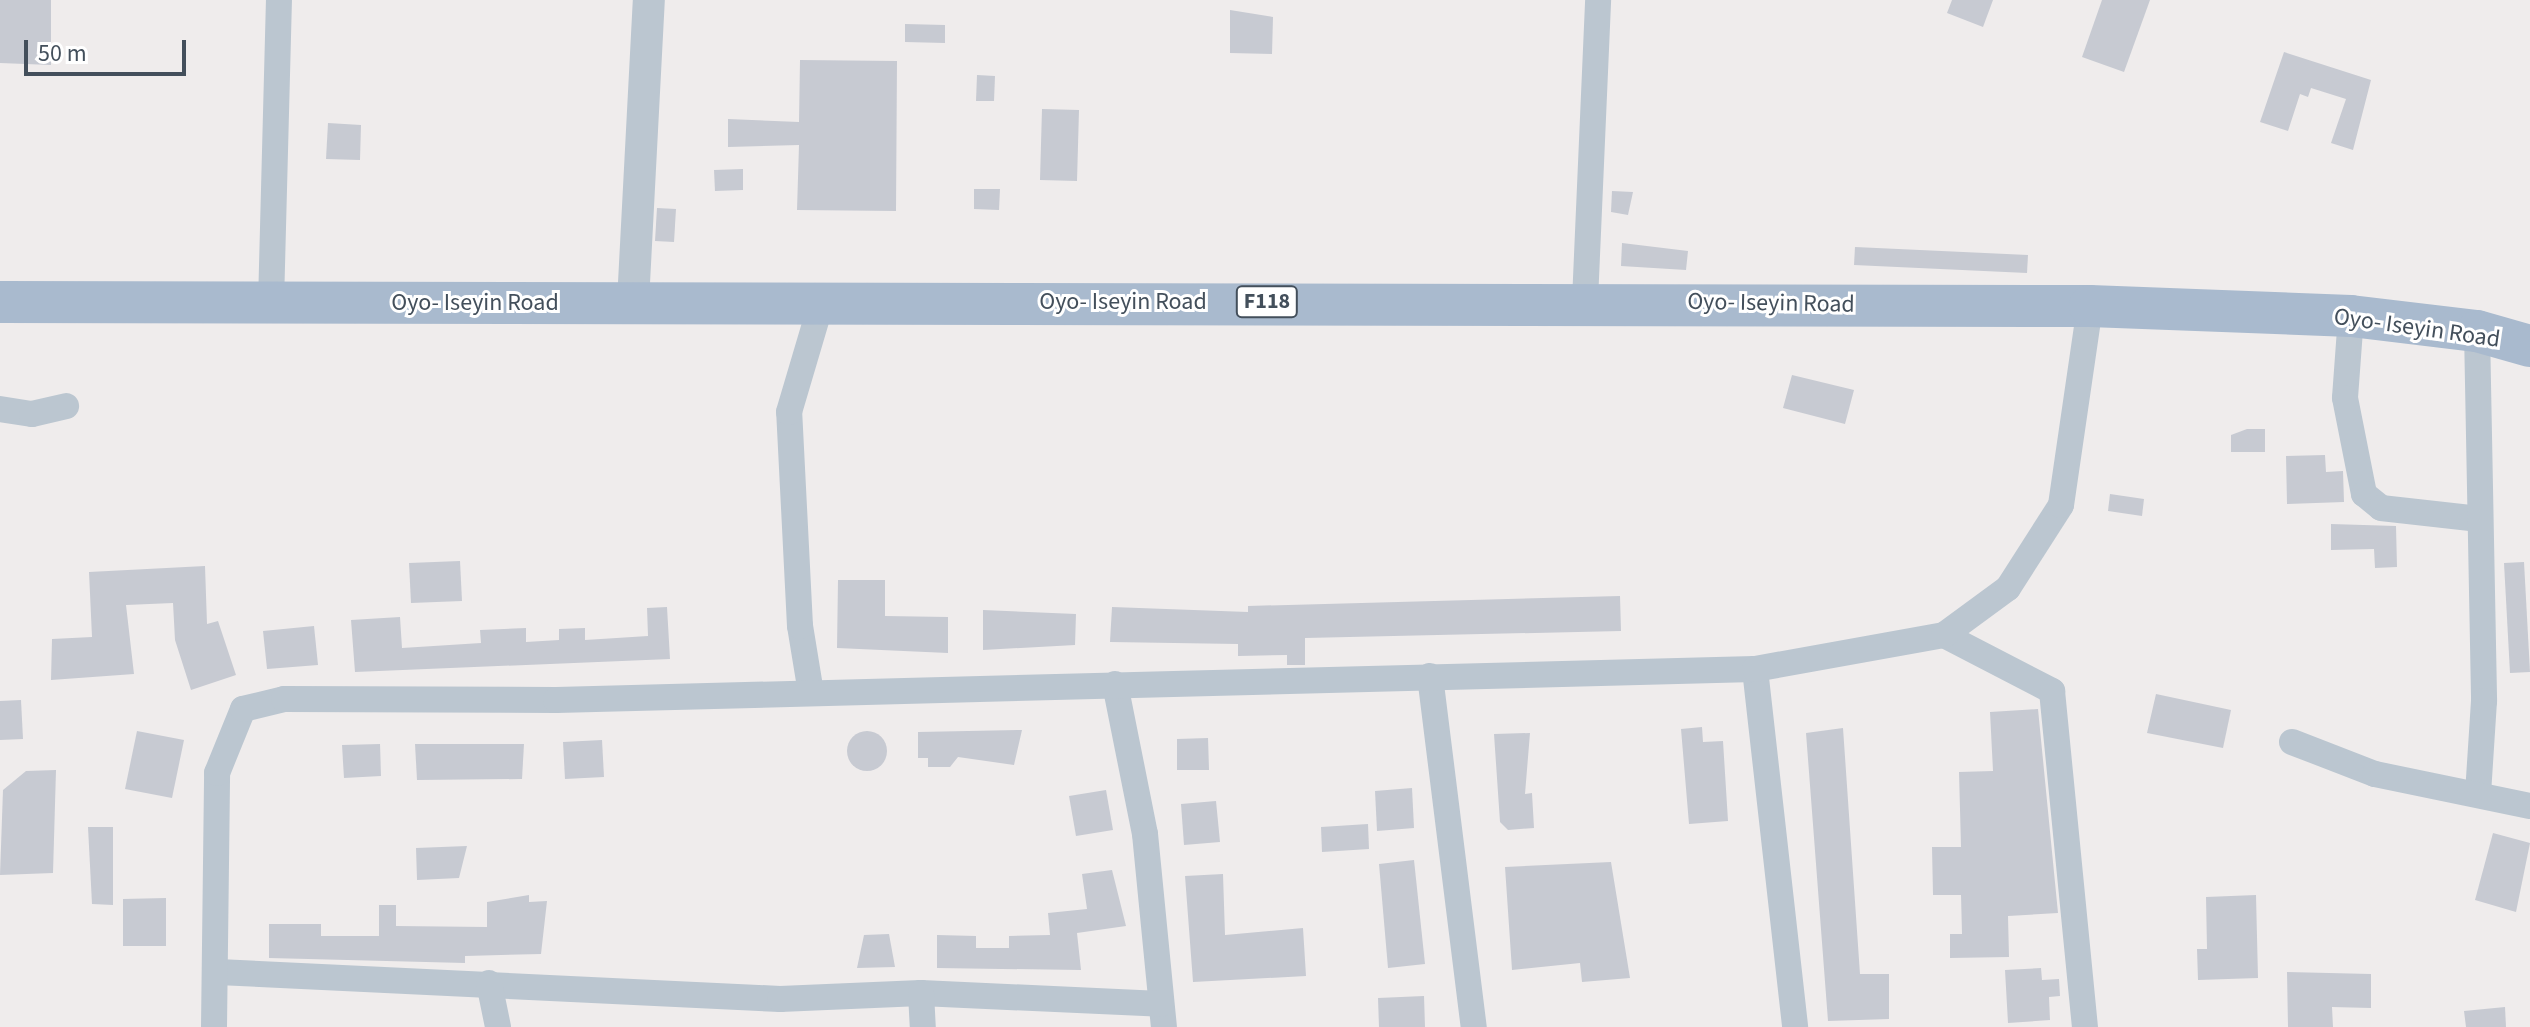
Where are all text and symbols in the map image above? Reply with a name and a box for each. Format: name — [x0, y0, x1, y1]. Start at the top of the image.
scale bar — [28, 24, 190, 74]
text: 50 m — [38, 36, 87, 71]
road number: F118 — [1235, 284, 1299, 320]
street label: Oyo- Iseyin Road — [1687, 287, 1855, 319]
street label: Oyo- Iseyin Road — [1039, 288, 1207, 316]
street label: Oyo- Iseyin Road — [391, 289, 559, 317]
street label: Oyo- Iseyin Road — [2332, 302, 2502, 354]

